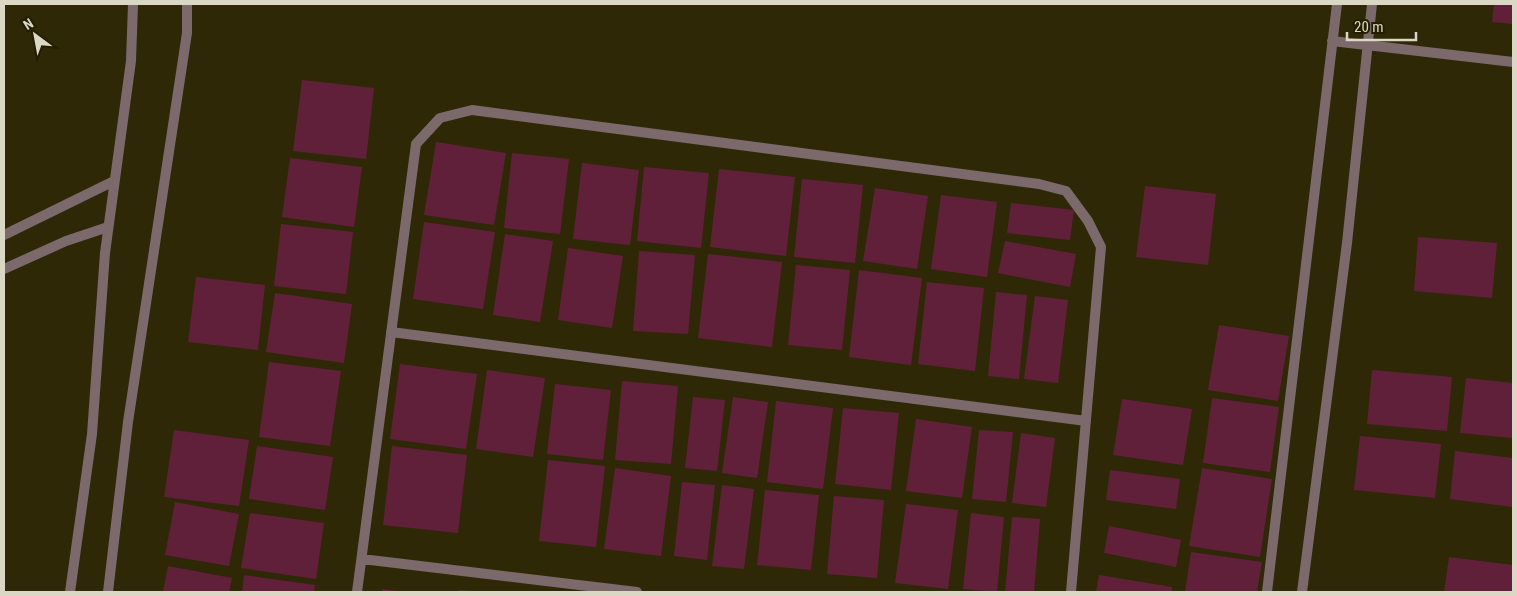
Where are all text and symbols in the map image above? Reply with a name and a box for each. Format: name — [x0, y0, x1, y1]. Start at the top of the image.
north arrow — [10, 10, 60, 60]
scale bar — [1347, 10, 1416, 42]
text: N — [20, 15, 36, 33]
text: 20 m — [1354, 18, 1384, 36]

